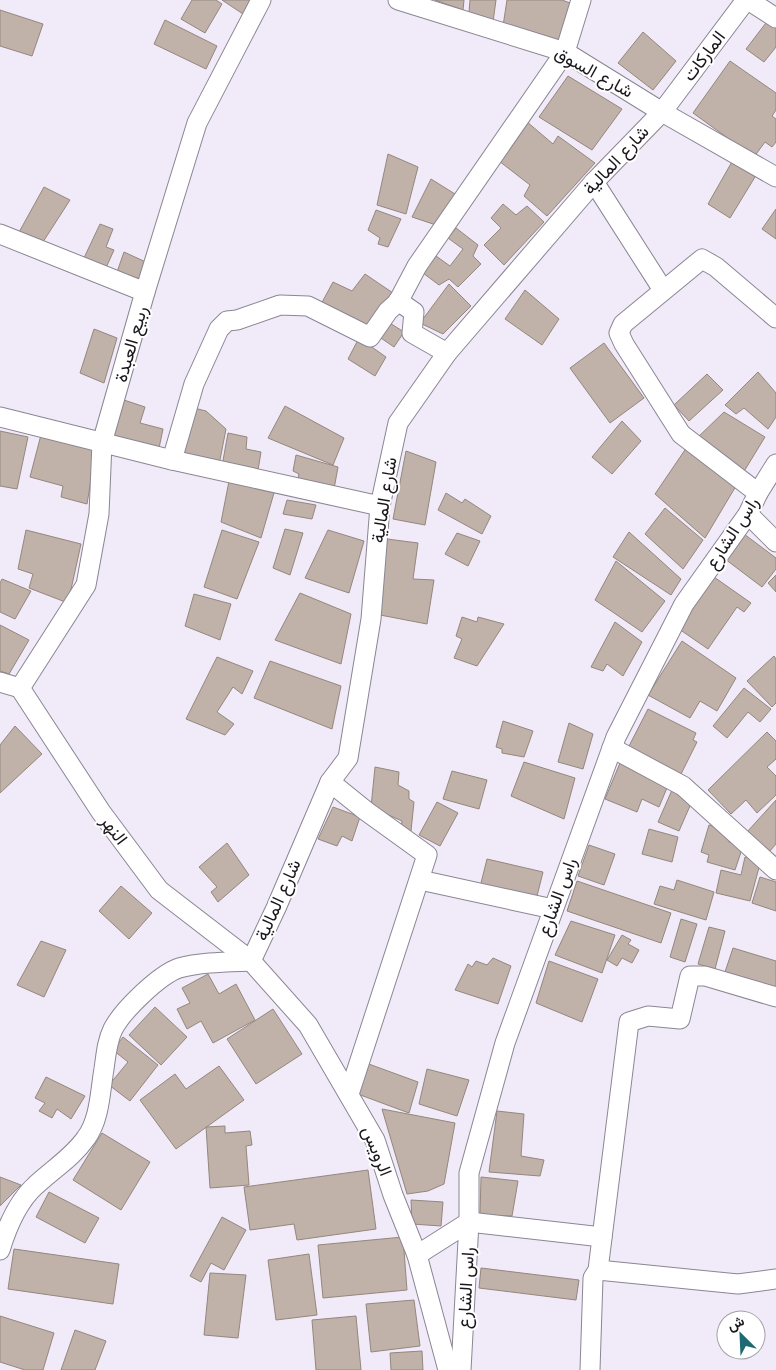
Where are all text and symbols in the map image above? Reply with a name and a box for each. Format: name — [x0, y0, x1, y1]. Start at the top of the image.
street label: الماركات — [679, 27, 730, 86]
street label: شارع السوق — [550, 42, 637, 103]
street label: شارع المالية — [579, 121, 654, 200]
street label: ربيع العبدة — [111, 304, 153, 385]
street label: شارع المالية — [367, 456, 403, 545]
street label: راس الشارع — [701, 493, 764, 574]
street label: النهر — [95, 811, 131, 849]
street label: راس الشارع — [534, 855, 582, 940]
street label: شارع المالية — [251, 856, 307, 944]
street label: الرويس — [357, 1123, 396, 1179]
street label: راس الشارع — [454, 1247, 480, 1330]
north arrow — [716, 1310, 766, 1360]
text: ش — [725, 1312, 747, 1335]

